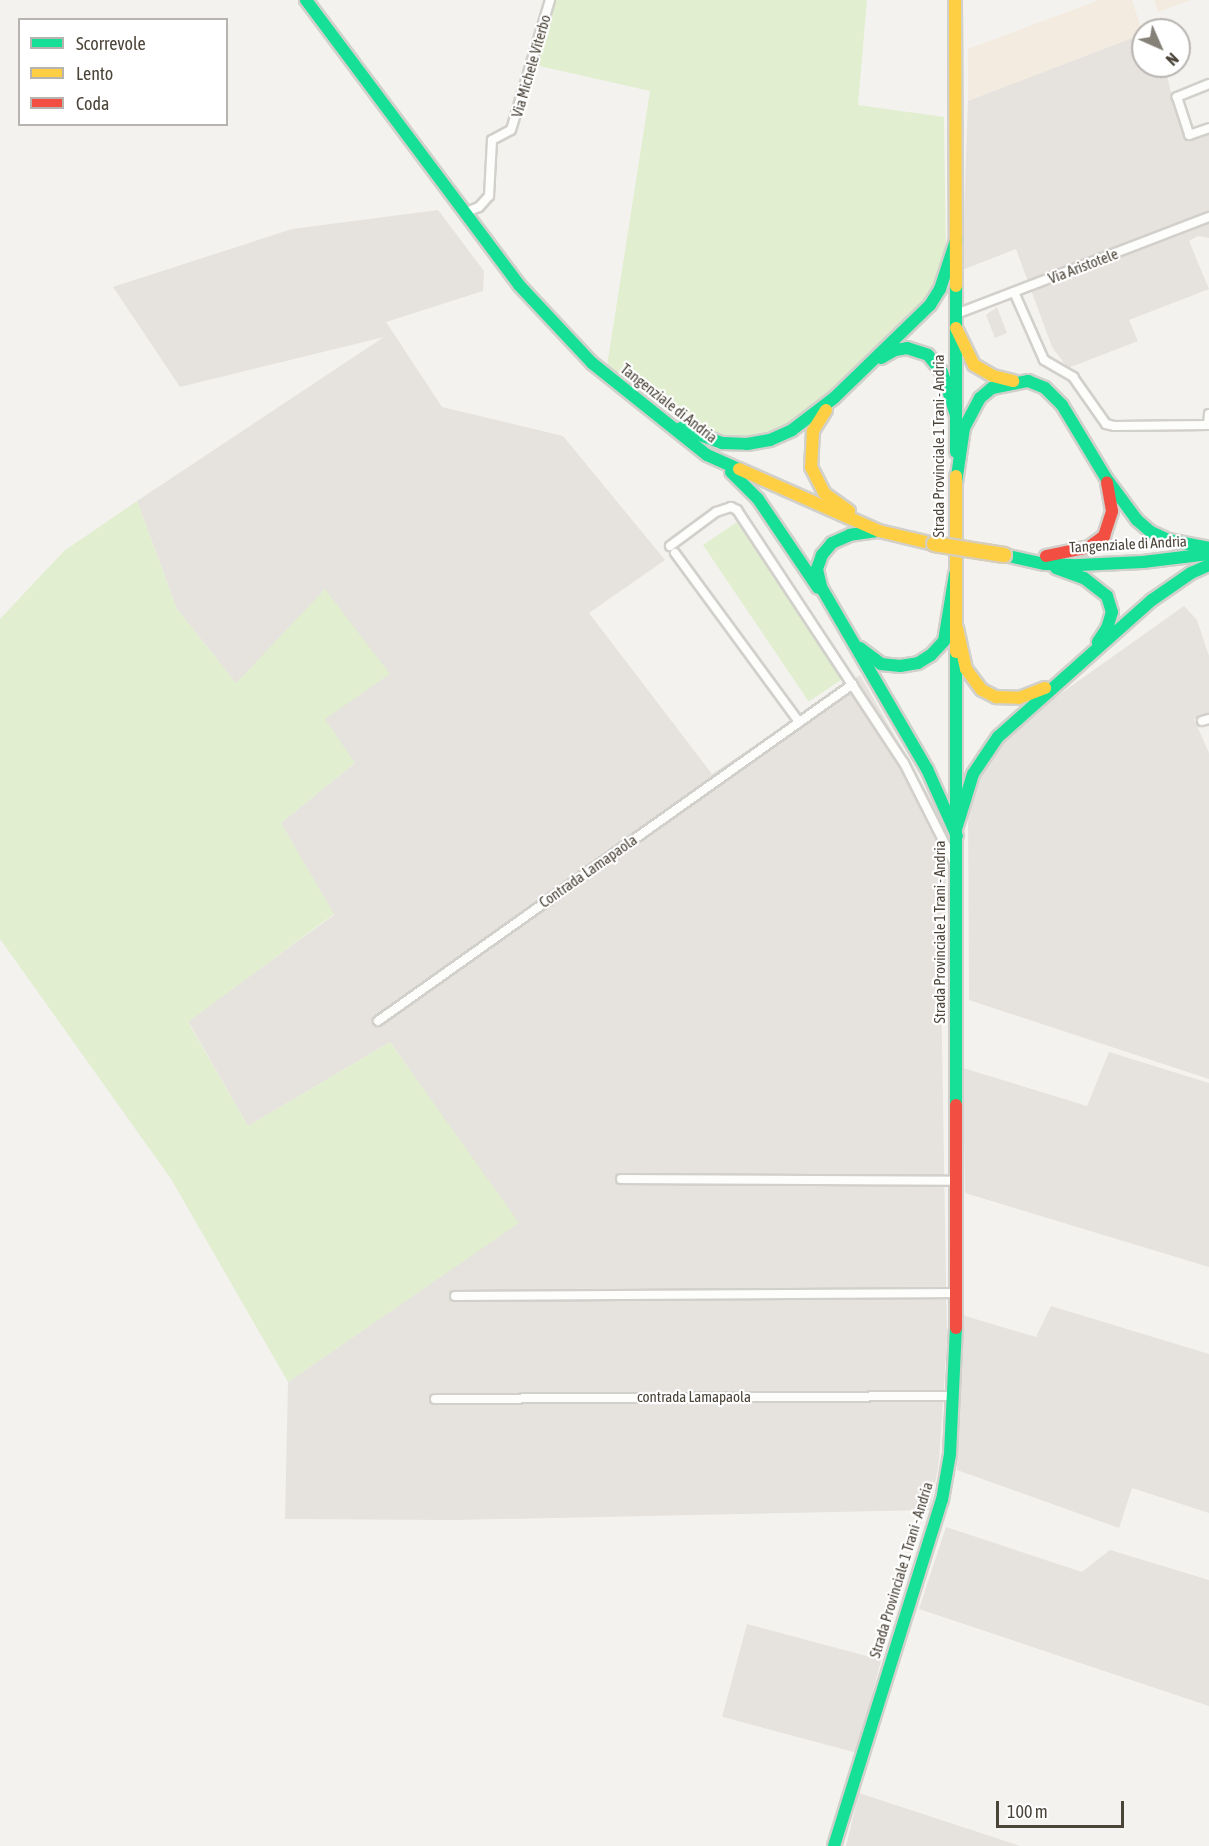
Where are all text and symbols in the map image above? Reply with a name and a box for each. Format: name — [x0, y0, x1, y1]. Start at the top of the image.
street label: Via Michele Viterbo — [508, 13, 554, 119]
legend — [18, 18, 228, 126]
north arrow — [1131, 18, 1191, 78]
text: Scorrevole — [76, 33, 146, 54]
text: N — [1163, 50, 1182, 69]
text: Lento — [76, 63, 113, 84]
text: Coda — [76, 93, 109, 114]
street label: Via Aristotele — [1046, 244, 1120, 288]
street label: Strada Provinciale 1 Trani - Andria — [930, 354, 948, 538]
street label: Tangenziale di Andria — [617, 360, 721, 446]
street label: Tangenziale di Andria — [1069, 532, 1187, 556]
street label: Contrada Lamapaola — [536, 831, 640, 911]
street label: Strada Provinciale 1 Trani - Andria — [931, 840, 949, 1024]
street label: contrada Lamapaola — [637, 1388, 751, 1406]
street label: Strada Provinciale 1 Trani - Andria — [866, 1480, 936, 1660]
scale bar — [999, 1789, 1126, 1827]
text: 100 m — [1007, 1801, 1048, 1822]

